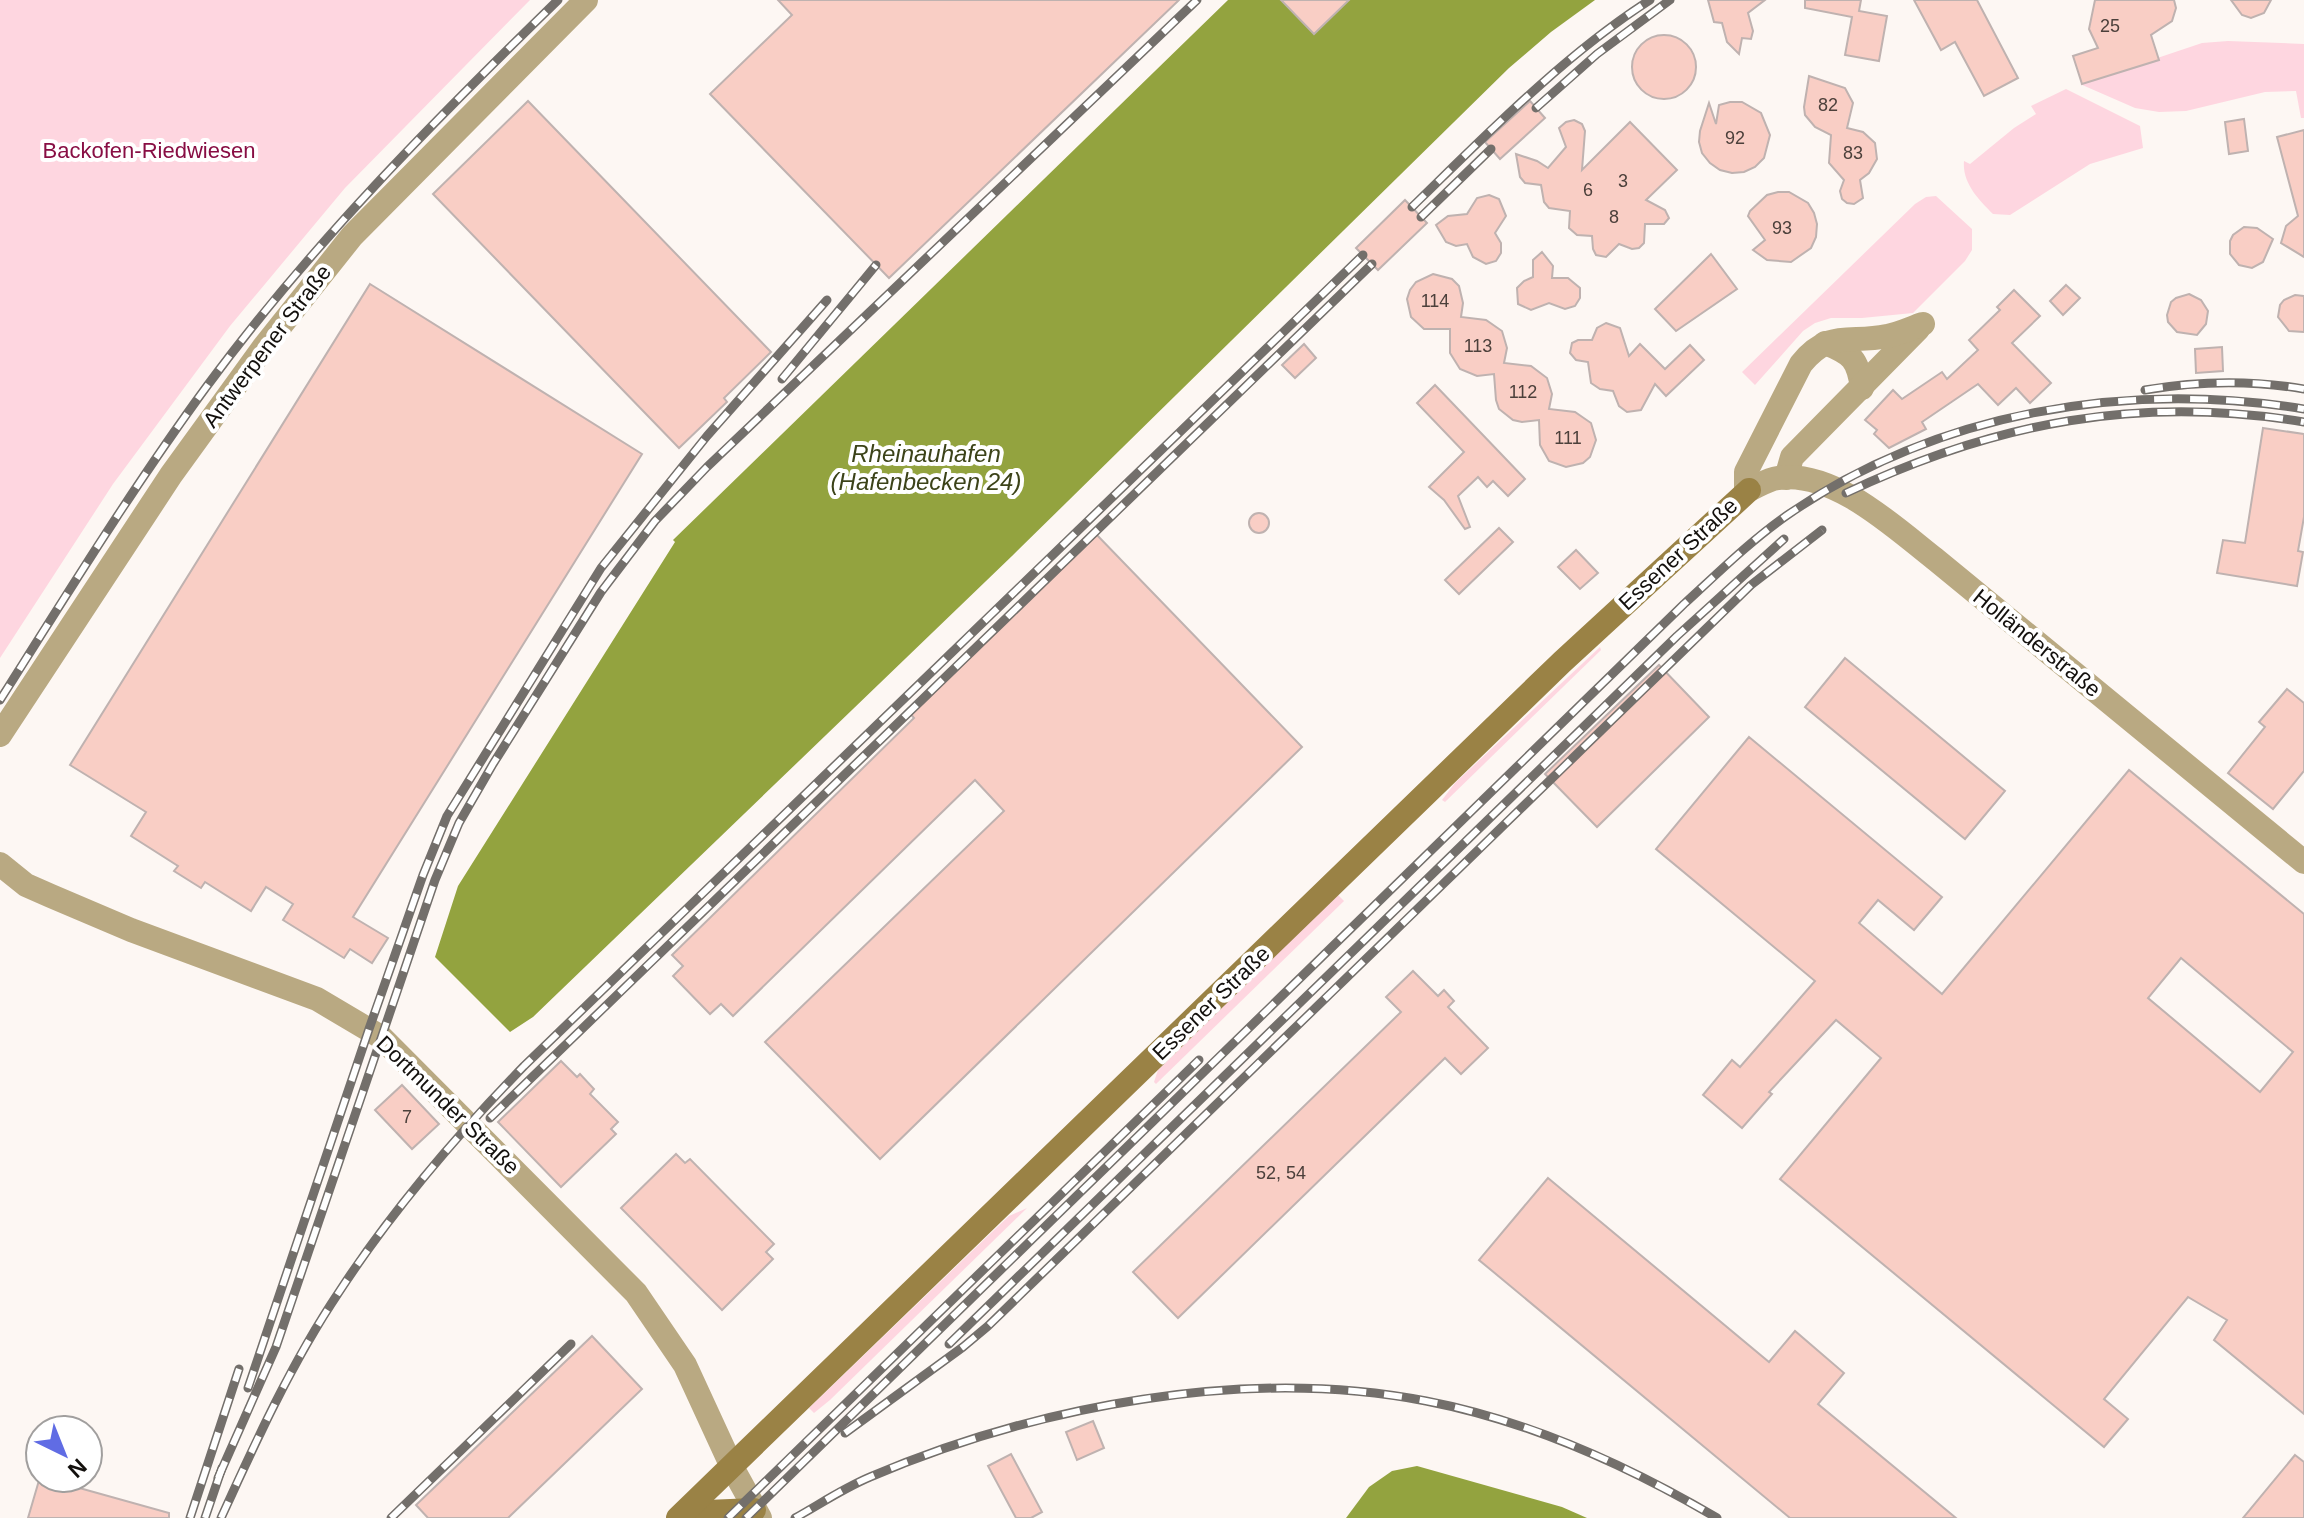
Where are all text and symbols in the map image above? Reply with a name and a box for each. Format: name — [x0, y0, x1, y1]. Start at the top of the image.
house number: 25 — [2100, 16, 2120, 36]
house number: 82 — [1818, 95, 1838, 115]
house number: 92 — [1725, 128, 1745, 148]
park label: Backofen-Riedwiesen — [43, 138, 255, 163]
house number: 83 — [1843, 143, 1863, 163]
house number: 3 — [1618, 171, 1628, 191]
house number: 6 — [1583, 180, 1593, 200]
house number: 8 — [1609, 207, 1619, 227]
house number: 93 — [1772, 218, 1792, 238]
street label: Antwerpener Straße — [198, 260, 336, 432]
house number: 114 — [1421, 291, 1449, 311]
house number: 113 — [1464, 336, 1492, 356]
house number: 112 — [1509, 382, 1537, 402]
house number: 111 — [1554, 428, 1582, 448]
water label: Rheinauhafen (Hafenbecken 24) — [831, 440, 1021, 495]
street label: Essener Straße — [1614, 493, 1742, 615]
street label: Holländerstraße — [1968, 584, 2106, 702]
street label: Essener Straße — [1147, 941, 1275, 1065]
street label: Dortmunder Straße — [372, 1031, 524, 1179]
house number: 7 — [402, 1107, 412, 1127]
house number: 52, 54 — [1256, 1163, 1306, 1183]
north arrow — [24, 1414, 104, 1494]
text: N — [63, 1454, 92, 1483]

